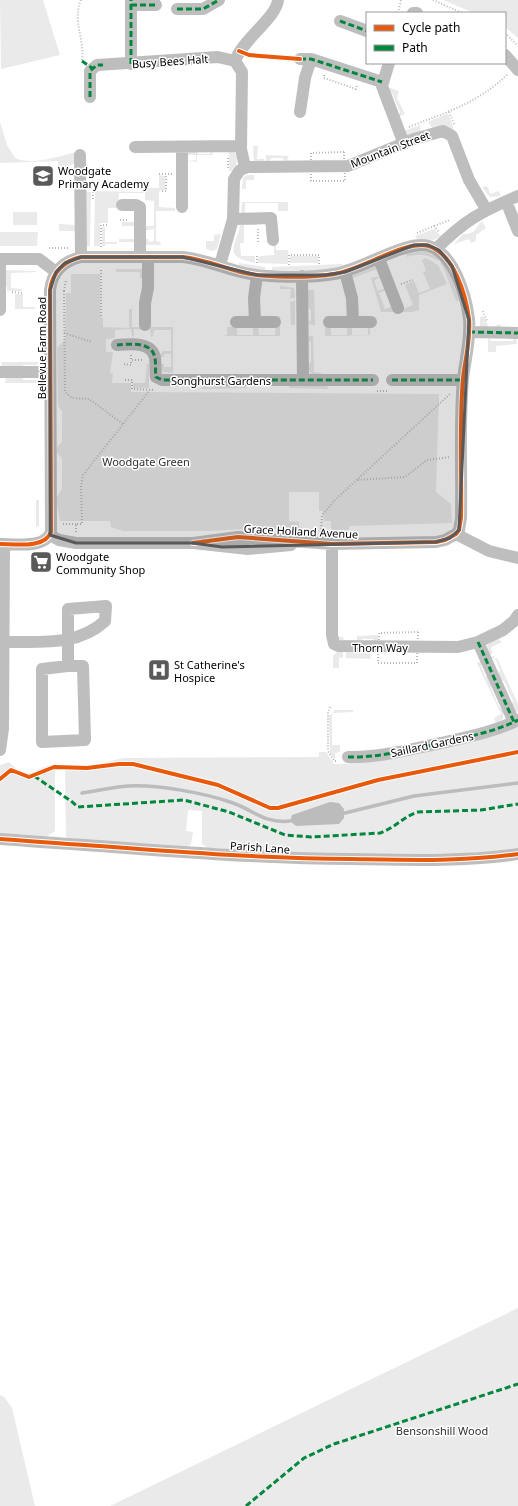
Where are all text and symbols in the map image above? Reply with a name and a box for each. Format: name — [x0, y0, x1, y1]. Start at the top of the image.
legend — [366, 12, 506, 64]
text: Cycle path — [402, 19, 460, 36]
text: Path — [402, 39, 428, 56]
street label: Busy Bees Halt — [131, 51, 209, 71]
street label: Mountain Street — [348, 127, 432, 171]
school or university icon: Woodgate Primary Academy — [30, 163, 56, 189]
place label: Woodgate Primary Academy — [58, 163, 149, 191]
street label: Bellevue Farm Road — [34, 297, 49, 399]
street label: Songhurst Gardens — [171, 373, 271, 388]
park label: Woodgate Green — [102, 454, 190, 469]
street label: Grace Holland Avenue — [243, 521, 359, 541]
supermarket icon: Woodgate Community Shop — [28, 549, 54, 575]
place label: Woodgate Community Shop — [56, 549, 146, 577]
street label: Thorn Way — [352, 640, 408, 655]
hospital icon: St Catherine's Hospice — [146, 657, 172, 683]
place label: St Catherine's Hospice — [174, 657, 245, 685]
street label: Saillard Gardens — [389, 728, 475, 760]
street label: Parish Lane — [230, 837, 290, 857]
park label: Bensonshill Wood — [396, 1423, 488, 1438]

